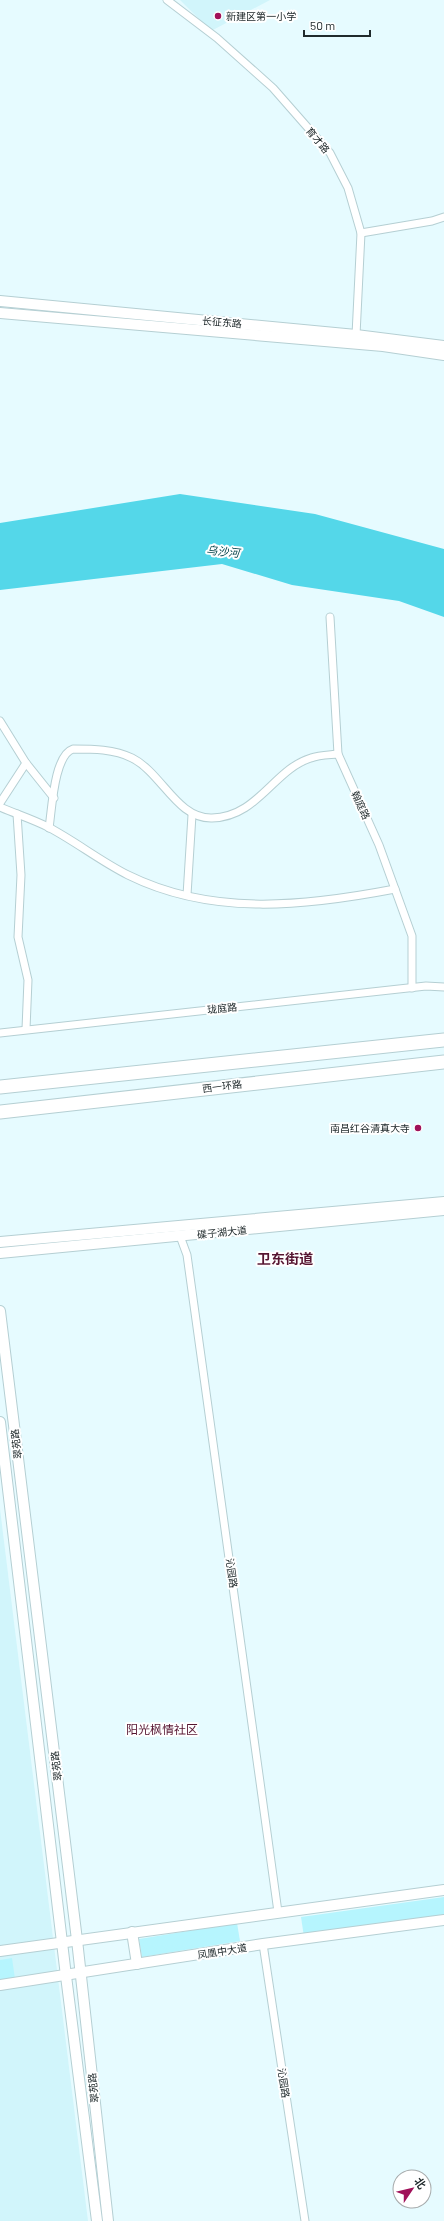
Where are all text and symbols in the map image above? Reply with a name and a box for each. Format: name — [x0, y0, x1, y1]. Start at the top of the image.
place label: 新建区第一小学 — [226, 10, 296, 22]
marker: 新建区第一小学 — [213, 11, 223, 21]
scale bar — [304, 12, 370, 38]
text: 50 m — [310, 18, 335, 32]
street label: 育才路 — [304, 125, 332, 155]
street label: 长征东路 — [202, 314, 242, 330]
water label: 乌沙河 — [206, 543, 242, 559]
street label: 翰庭路 — [349, 789, 373, 821]
street label: 珑庭路 — [206, 1000, 238, 1016]
street label: 西一环路 — [201, 1078, 243, 1094]
place label: 南昌红谷清真大寺 — [330, 1122, 410, 1134]
marker: 南昌红谷清真大寺 — [413, 1123, 423, 1133]
street label: 碟子湖大道 — [197, 1223, 247, 1241]
district label: 卫东街道 — [257, 1250, 313, 1267]
street label: 翠苑路 — [8, 1428, 24, 1460]
street label: 沁园路 — [224, 1557, 240, 1589]
district label: 阳光枫情社区 — [126, 1722, 198, 1736]
street label: 翠苑路 — [48, 1750, 64, 1782]
street label: 凤凰中大道 — [196, 1941, 248, 1961]
street label: 沁园路 — [276, 2067, 292, 2099]
street label: 翠苑路 — [85, 2072, 101, 2104]
north arrow — [392, 2169, 432, 2209]
text: 北 — [412, 2175, 429, 2191]

